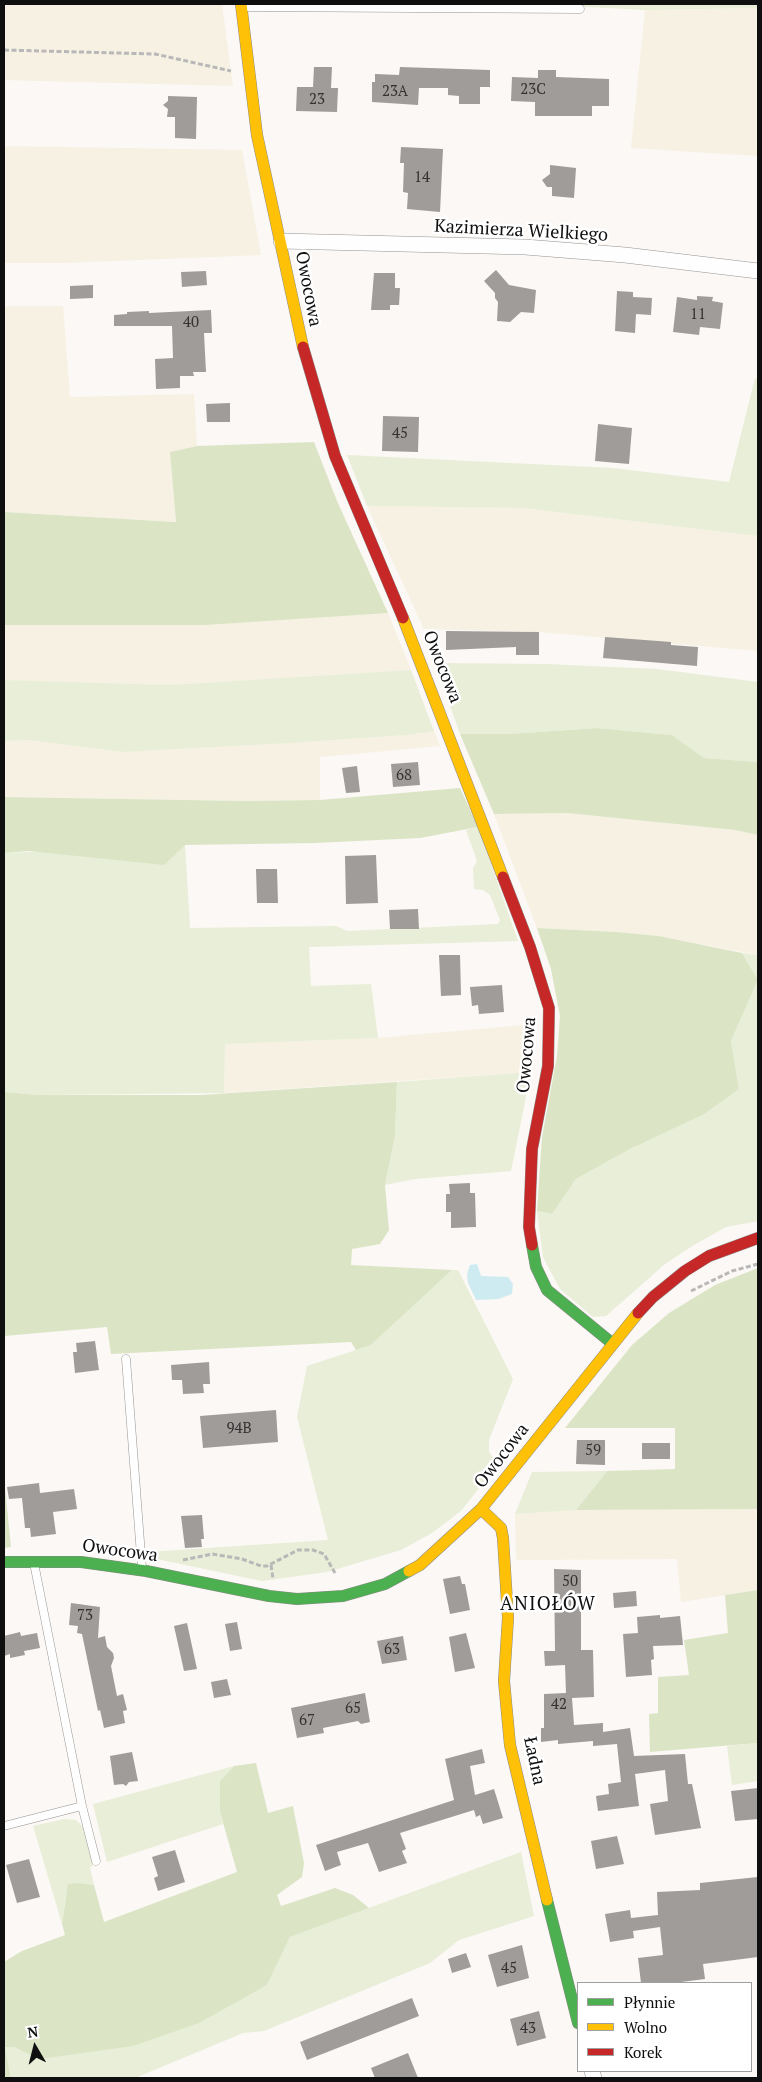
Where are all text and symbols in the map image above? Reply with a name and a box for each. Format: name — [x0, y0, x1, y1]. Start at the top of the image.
house number: 23C — [520, 81, 546, 99]
house number: 23A — [382, 83, 408, 101]
house number: 23 — [309, 91, 325, 109]
house number: 14 — [414, 169, 430, 187]
street label: Kazimierza Wielkiego — [434, 216, 608, 246]
street label: Owocowa — [290, 250, 326, 328]
house number: 11 — [690, 306, 706, 324]
house number: 40 — [183, 314, 199, 332]
house number: 45 — [392, 425, 408, 443]
street label: Owocowa — [418, 628, 466, 706]
house number: 68 — [396, 767, 412, 785]
street label: Owocowa — [513, 1016, 541, 1094]
street label: Owocowa — [470, 1419, 534, 1493]
house number: 94B — [226, 1420, 252, 1438]
house number: 59 — [585, 1442, 601, 1460]
street label: Owocowa — [81, 1535, 159, 1567]
house number: 50 — [562, 1573, 578, 1591]
district label: ANIOŁÓW — [499, 1594, 597, 1616]
house number: 73 — [77, 1607, 93, 1625]
house number: 63 — [384, 1641, 400, 1659]
house number: 42 — [551, 1696, 567, 1714]
house number: 65 — [345, 1700, 361, 1718]
house number: 67 — [299, 1712, 315, 1730]
street label: Ładna — [518, 1735, 550, 1787]
house number: 45 — [501, 1960, 517, 1978]
legend — [577, 1982, 752, 2072]
text: Płynnie — [624, 1992, 675, 2012]
text: Wolno — [624, 2017, 667, 2037]
house number: 43 — [520, 2020, 536, 2038]
north arrow — [10, 2022, 60, 2072]
text: N — [26, 2022, 39, 2042]
text: Korek — [624, 2042, 662, 2062]

